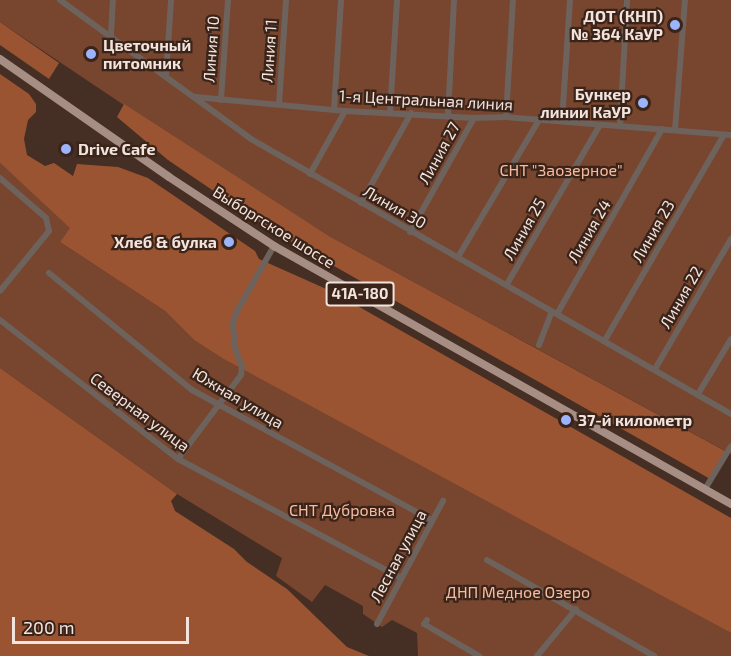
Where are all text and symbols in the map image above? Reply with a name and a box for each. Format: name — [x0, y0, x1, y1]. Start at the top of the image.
place label: ДОТ (КНП) № 364 КаУР — [571, 6, 663, 44]
street label: Линия 10 — [199, 15, 223, 83]
marker: ДОТ (КНП) № 364 КаУР — [668, 18, 682, 32]
street label: Линия 11 — [257, 19, 281, 83]
place label: Цветочный питомник — [103, 35, 191, 73]
marker: Цветочный питомник — [84, 47, 98, 61]
place label: Бункер линии КаУР — [540, 84, 631, 122]
street label: 1-я Центральная линия — [338, 86, 514, 114]
marker: Бункер линии КаУР — [636, 96, 650, 110]
street label: Линия 27 — [414, 119, 464, 187]
place label: Drive Cafe — [78, 139, 155, 159]
marker: Drive Cafe — [59, 142, 73, 156]
park label: СНТ "Заозерное" — [499, 160, 623, 180]
street label: Линия 30 — [360, 181, 430, 233]
street label: Выборгское шоссе — [209, 182, 339, 272]
street label: Линия 25 — [499, 195, 549, 263]
street label: Линия 24 — [563, 196, 615, 266]
street label: Линия 23 — [628, 196, 678, 266]
place label: Хлеб & булка — [114, 232, 217, 252]
marker: Хлеб & булка — [222, 235, 236, 249]
street label: Линия 22 — [655, 262, 707, 332]
road number: 41А-180 — [326, 282, 394, 306]
street label: Южная улица — [189, 363, 287, 433]
street label: Северная улица — [86, 368, 194, 456]
place label: 37-й километр — [578, 410, 692, 430]
marker: 37-й километр — [559, 413, 573, 427]
park label: СНТ Дубровка — [289, 500, 395, 520]
street label: Лесная улица — [366, 506, 430, 606]
park label: ДНП Медное Озеро — [446, 582, 590, 602]
scale bar — [15, 605, 192, 643]
text: 200 m — [23, 616, 75, 638]

